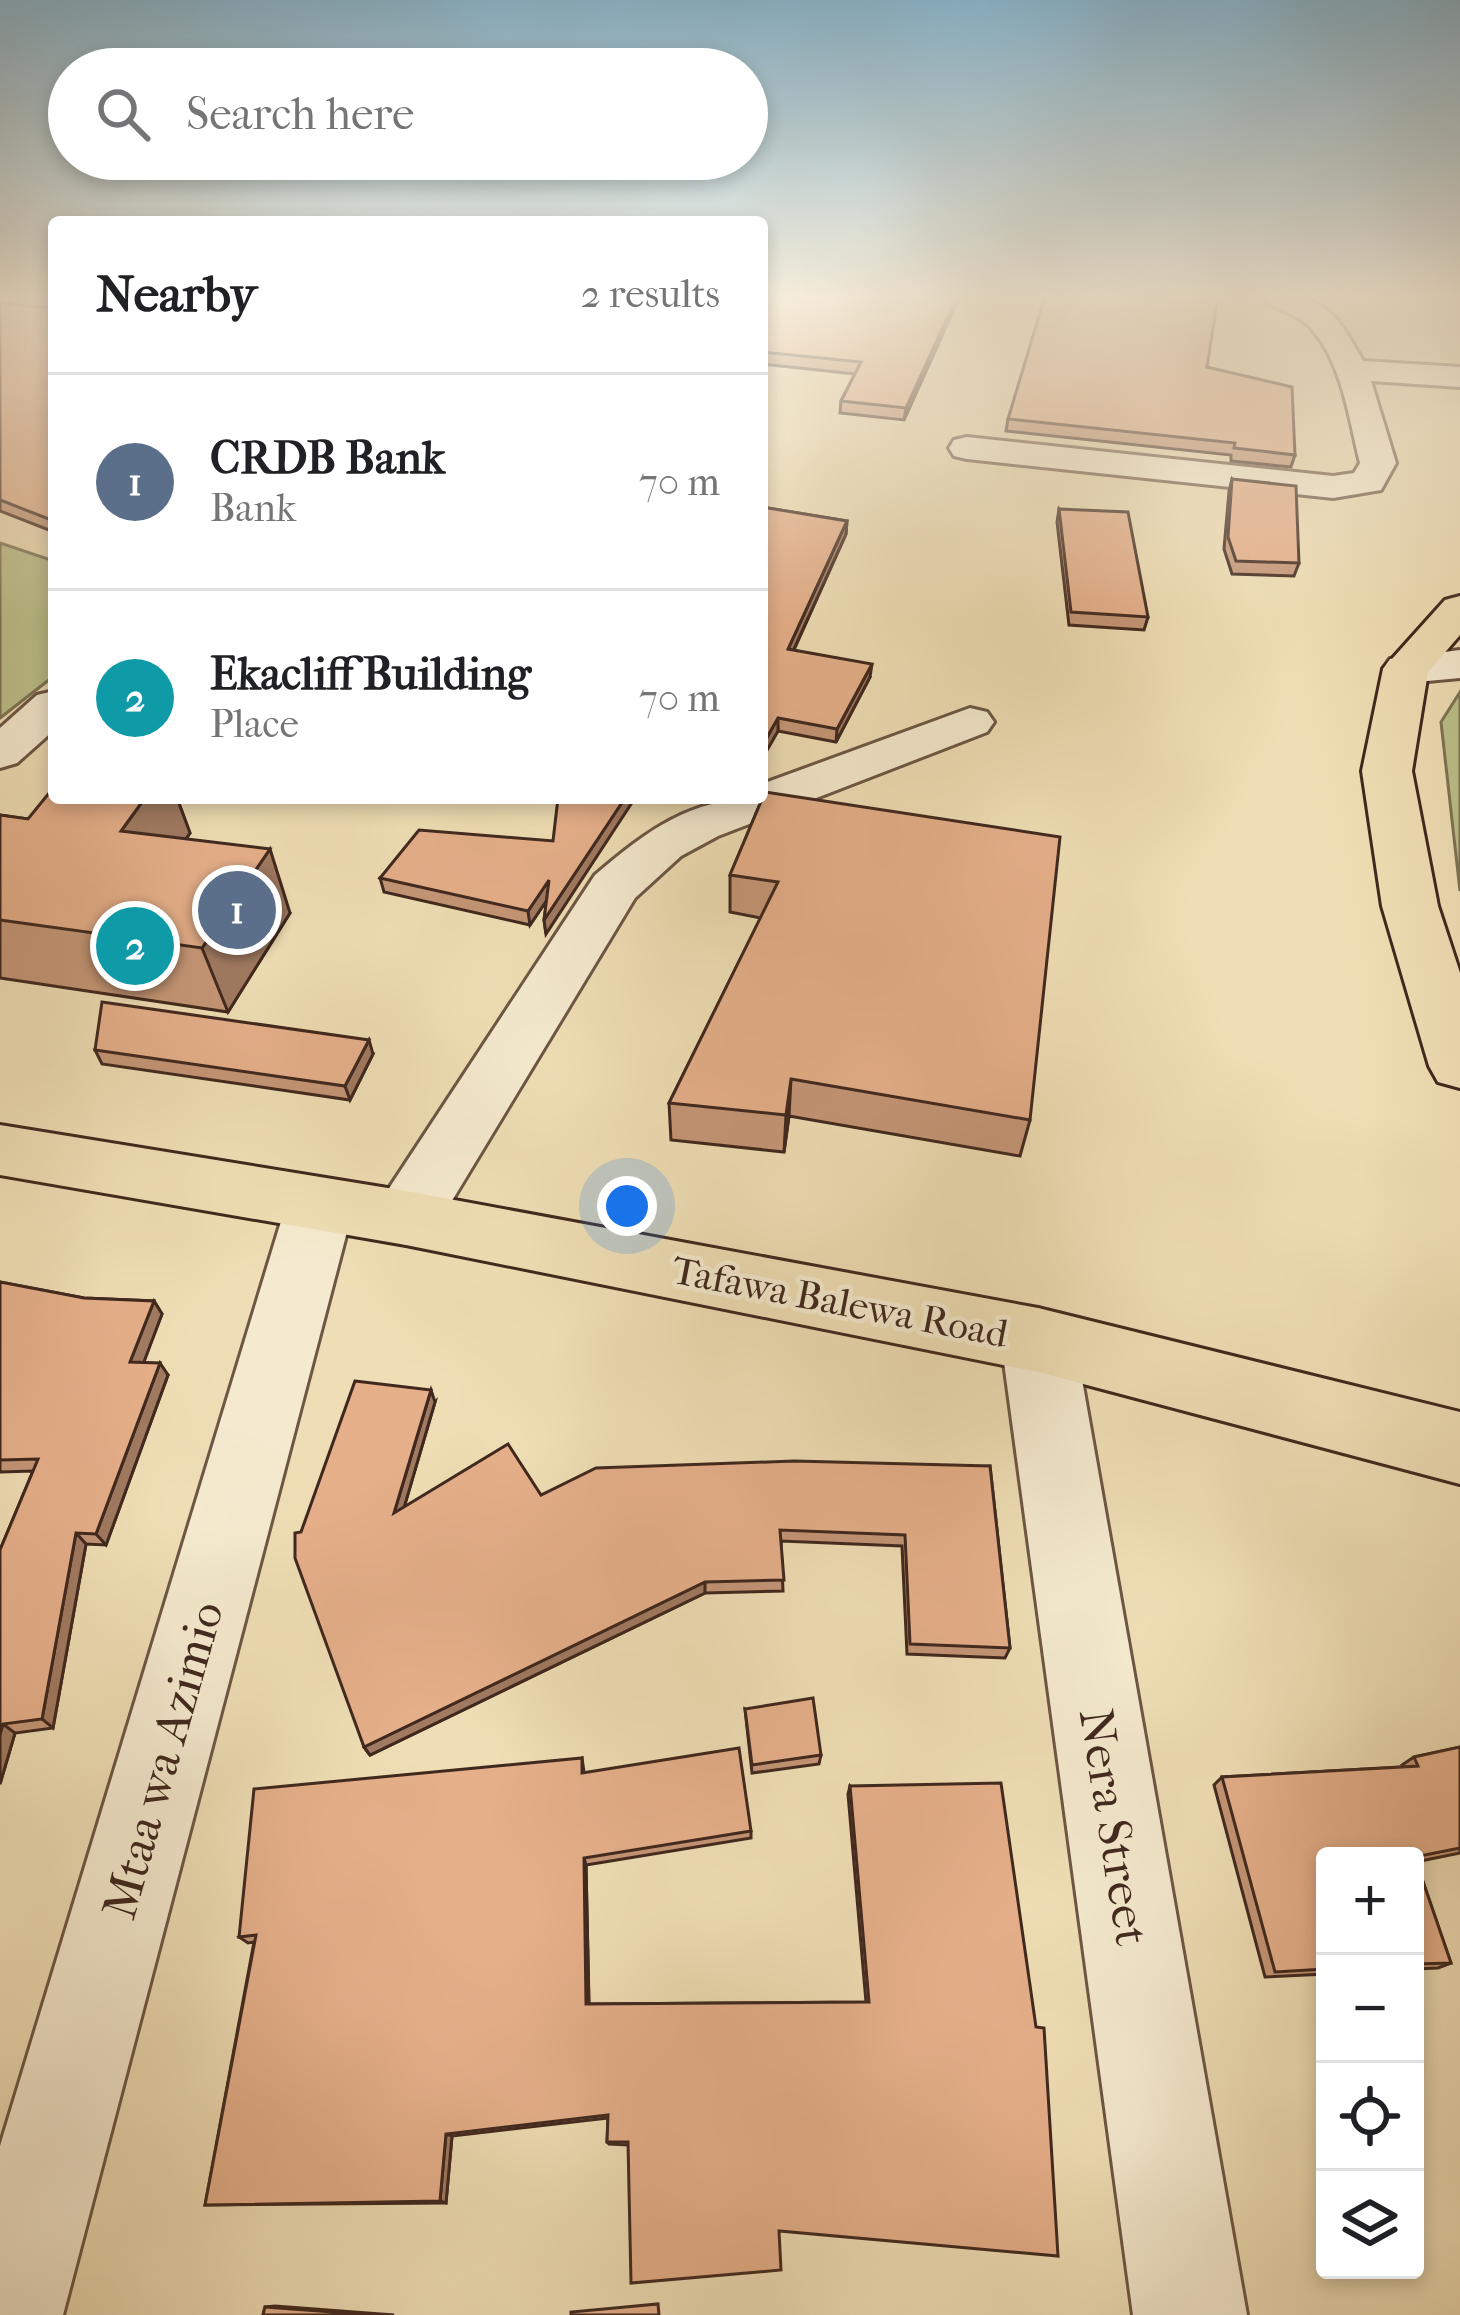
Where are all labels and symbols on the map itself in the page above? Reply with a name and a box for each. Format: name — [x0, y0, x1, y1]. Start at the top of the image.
pin: 1 — [198, 865, 276, 955]
pin: 2 — [96, 901, 174, 991]
your location — [597, 1176, 657, 1236]
street label: Tafawa Balewa Road — [668, 1247, 1012, 1357]
street label: Mtaa wa Azimio — [91, 1595, 235, 1925]
street label: Nera Street — [1068, 1705, 1160, 1949]

